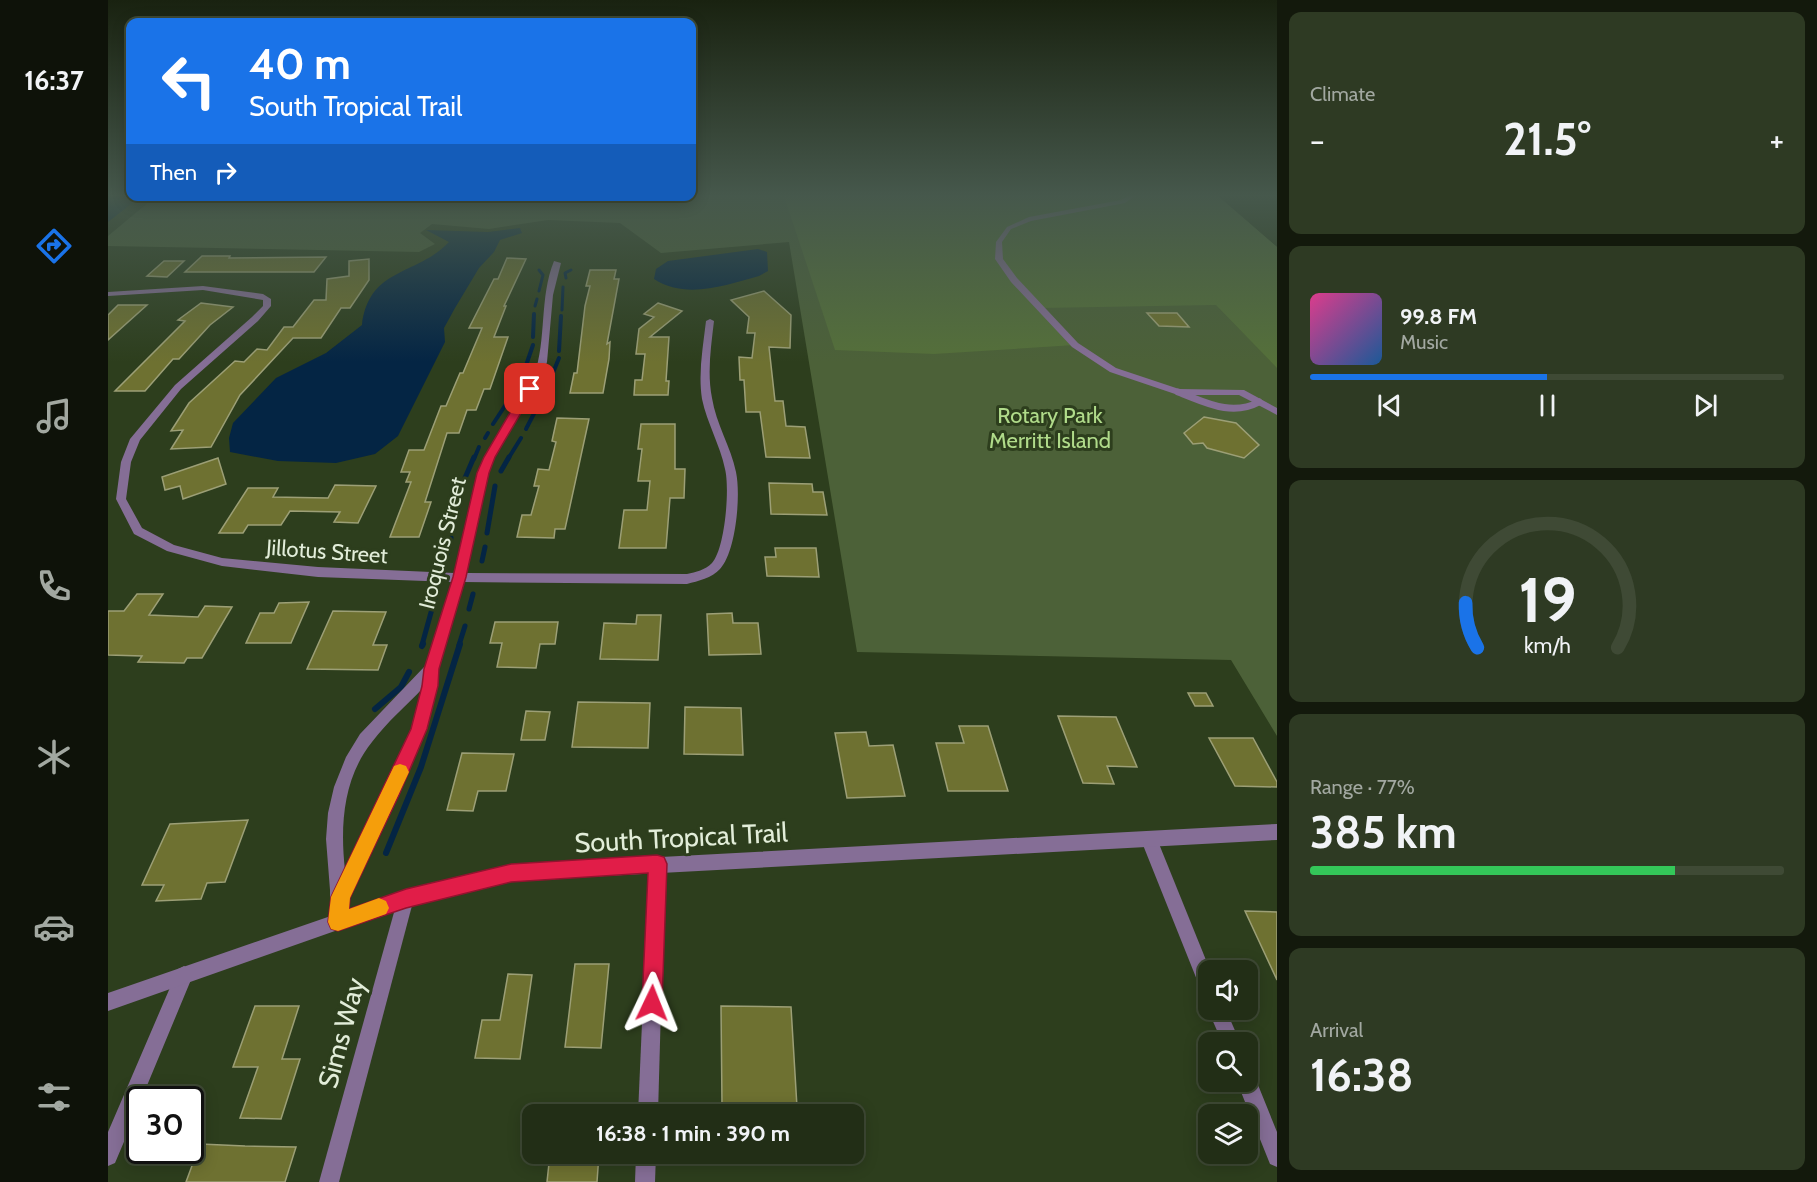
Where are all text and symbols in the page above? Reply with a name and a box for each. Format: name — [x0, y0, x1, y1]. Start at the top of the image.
text: 40 m — [249, 38, 351, 90]
icon: left — [150, 42, 228, 120]
text: 16:37 — [24, 64, 84, 97]
text: Climate — [1310, 82, 1375, 106]
text: South Tropical Trail — [249, 90, 462, 123]
text: 21.5° — [1503, 112, 1591, 166]
text: − — [1310, 120, 1325, 160]
text: + — [1769, 120, 1784, 160]
icon: right — [209, 156, 242, 189]
text: Then — [150, 159, 197, 186]
icon: directions — [33, 225, 75, 267]
text: 99.8 FM — [1400, 303, 1477, 330]
text: Music — [1400, 330, 1448, 354]
pin — [504, 363, 555, 414]
icon: arrive — [513, 372, 546, 405]
icon: previous — [1373, 389, 1406, 422]
icon: pause — [1531, 389, 1564, 422]
icon: next — [1689, 389, 1722, 422]
icon: music — [33, 395, 75, 437]
park label: Rotary Park Merritt Island — [989, 402, 1111, 454]
street label: Iroquois Street — [413, 474, 472, 612]
street label: Jillotus Street — [264, 534, 389, 569]
text: 19 — [1518, 562, 1576, 638]
icon: phone — [33, 565, 75, 607]
text: km/h — [1524, 632, 1570, 658]
icon: climate — [33, 736, 75, 778]
text: Range · 77% — [1310, 775, 1415, 799]
text: 385 km — [1310, 805, 1457, 859]
street label: South Tropical Trail — [574, 815, 789, 860]
icon: car — [33, 906, 75, 948]
map controls — [1198, 960, 1258, 1164]
button: sound — [1198, 960, 1258, 1020]
position arrow — [620, 971, 684, 1035]
street label: Sims Way — [311, 974, 372, 1092]
text: Arrival — [1310, 1018, 1363, 1042]
button: search — [1198, 1032, 1258, 1092]
text: 16:38 — [1310, 1048, 1413, 1102]
icon: filters — [33, 1076, 75, 1118]
speed limit sign: 30 — [126, 1086, 204, 1164]
button: layers — [1198, 1104, 1258, 1164]
text: 16:38 · 1 min · 390 m — [596, 1120, 790, 1147]

